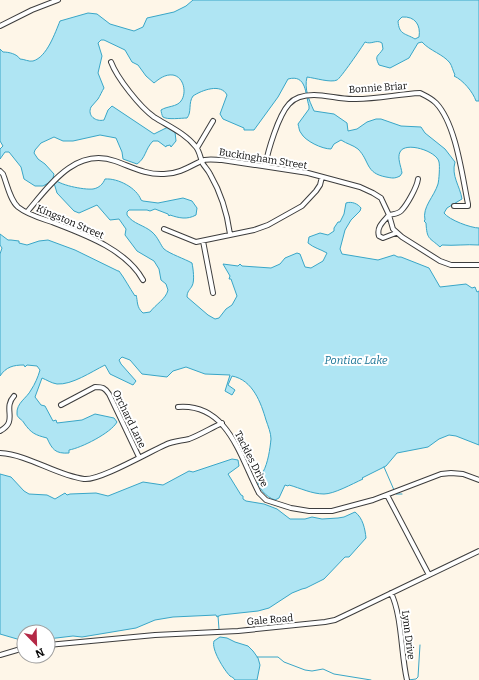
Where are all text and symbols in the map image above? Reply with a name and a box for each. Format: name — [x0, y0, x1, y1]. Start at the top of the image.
street label: Bonnie Briar — [348, 80, 408, 96]
street label: Buckingham Street — [218, 146, 308, 172]
street label: Kingston Street — [34, 202, 106, 242]
water label: Pontiac Lake — [324, 354, 388, 367]
street label: Orchard Lane — [110, 388, 148, 450]
street label: Tackles Drive — [232, 429, 270, 489]
street label: Lynn Drive — [399, 610, 417, 660]
street label: Gale Road — [246, 612, 294, 628]
north arrow — [16, 624, 56, 664]
text: N — [33, 645, 46, 661]

